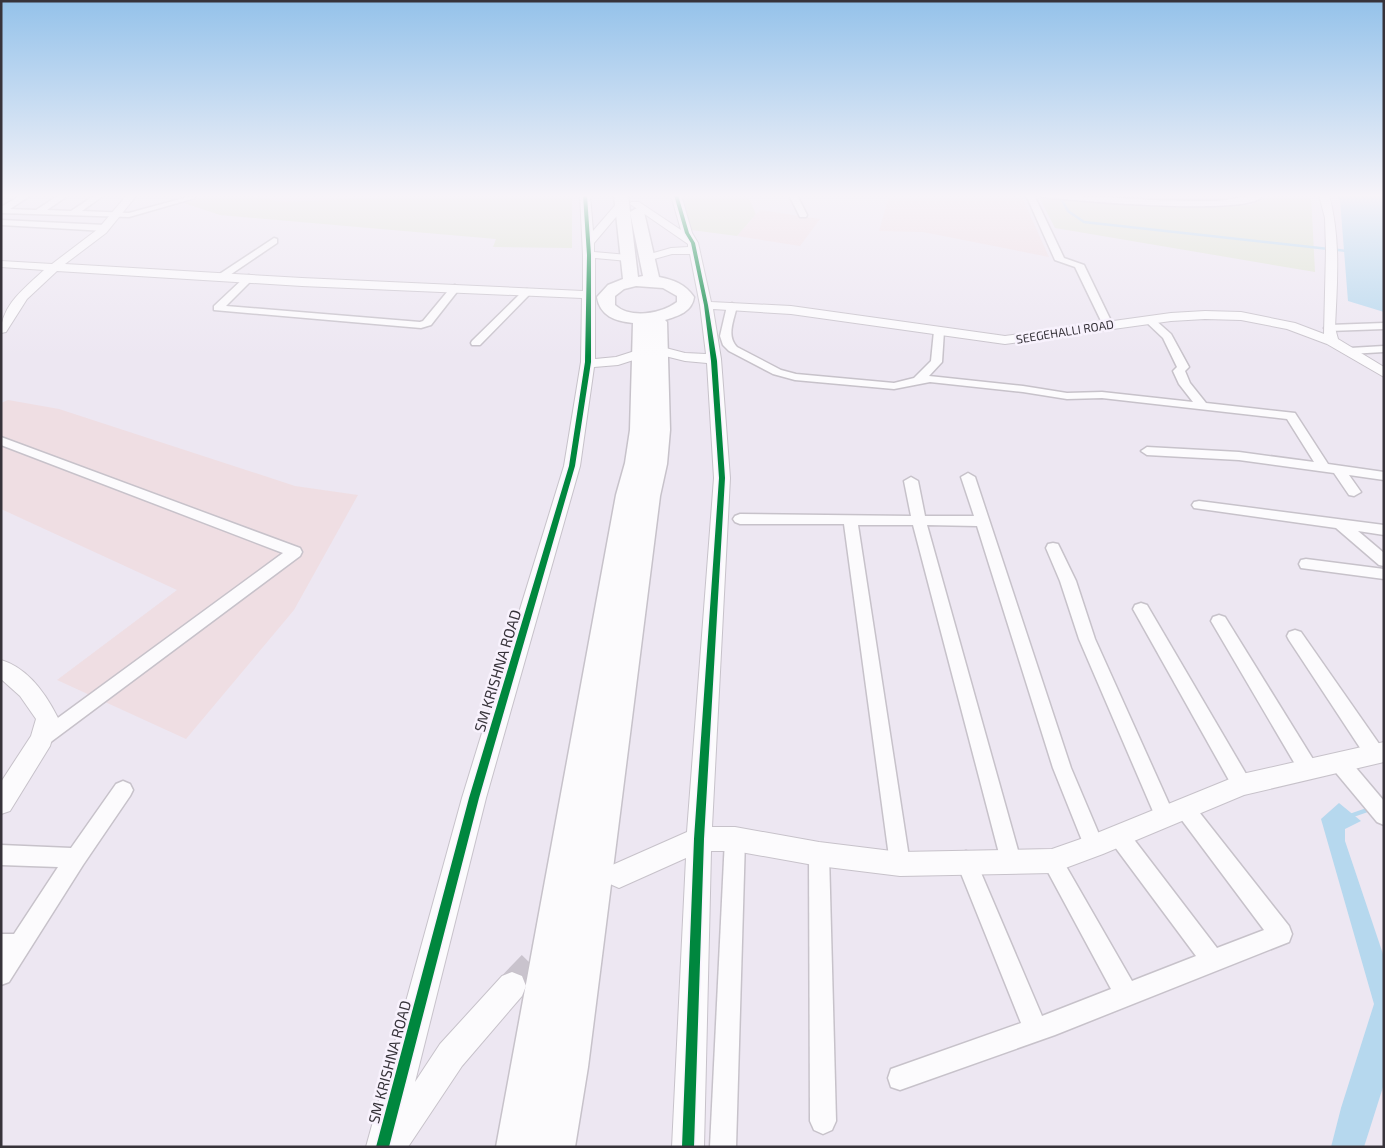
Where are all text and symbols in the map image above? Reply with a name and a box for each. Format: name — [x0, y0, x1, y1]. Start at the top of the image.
street label: SEEGEHALLI ROAD — [1015, 316, 1115, 346]
street label: SM KRISHNA ROAD — [470, 607, 524, 734]
street label: SM KRISHNA ROAD — [364, 998, 414, 1125]

